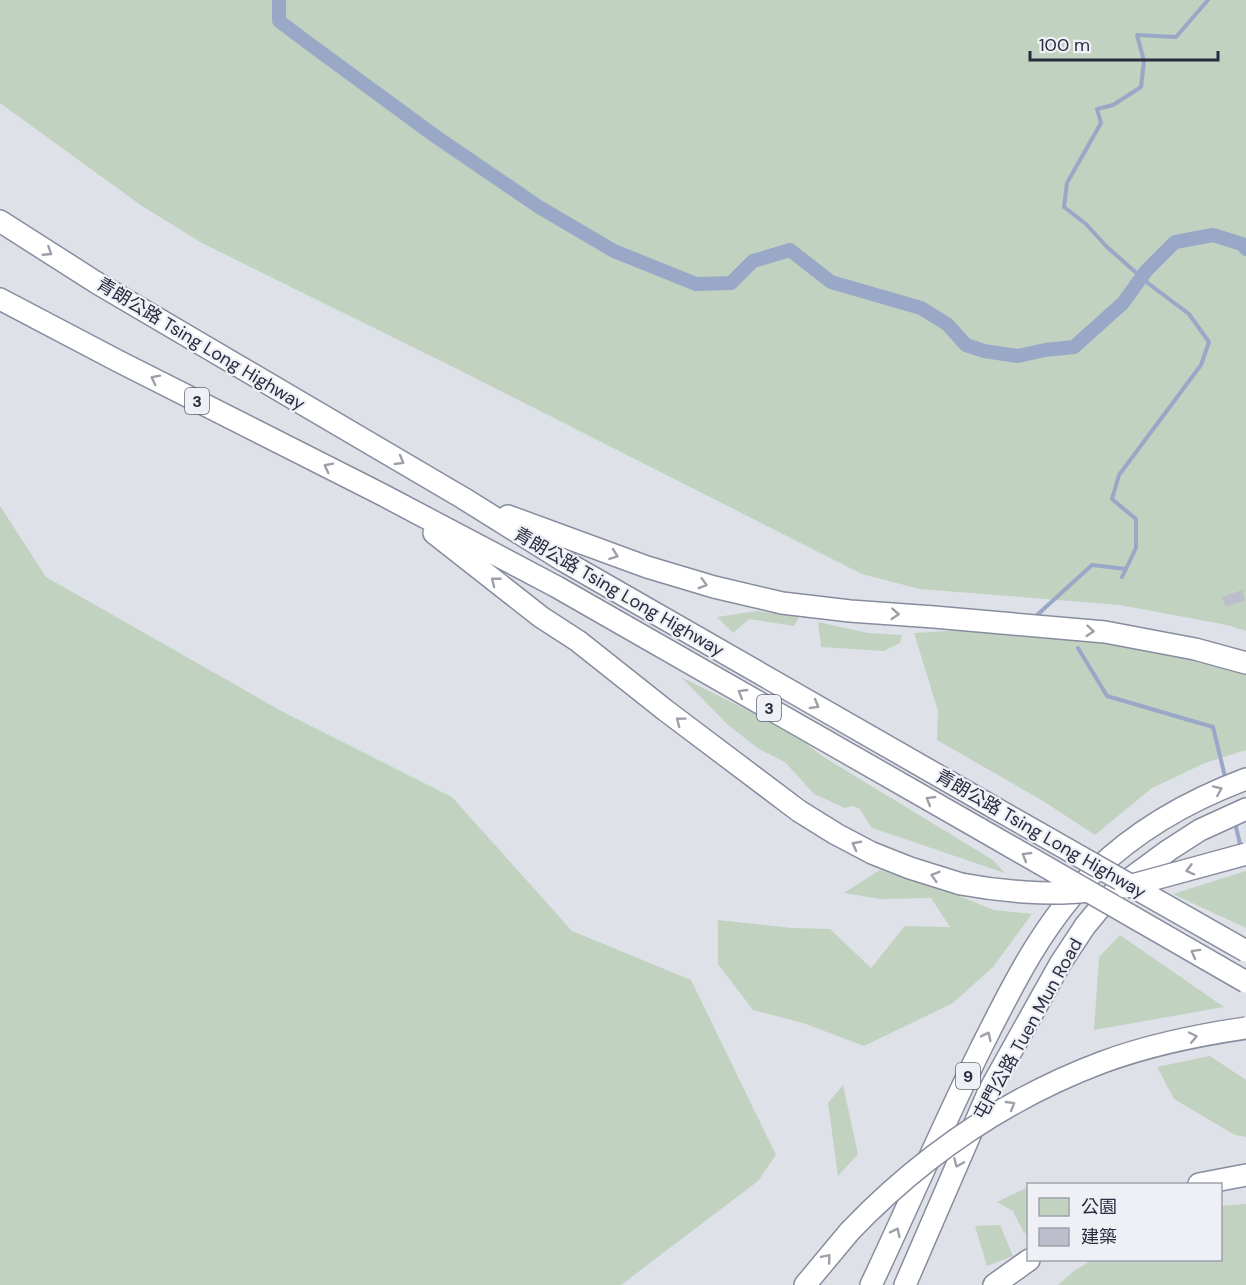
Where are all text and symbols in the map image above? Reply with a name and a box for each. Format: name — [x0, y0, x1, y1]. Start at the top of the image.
scale bar — [1030, 24, 1218, 62]
text: 100 m — [1039, 33, 1090, 57]
one-way arrow — [41, 245, 52, 256]
street label: 青朗公路 Tsing Long Highway — [92, 272, 310, 416]
one-way arrow — [150, 375, 161, 387]
road number: 3 — [185, 388, 209, 414]
one-way arrow — [394, 454, 404, 466]
one-way arrow — [324, 463, 335, 475]
street label: 青朗公路 Tsing Long Highway — [509, 522, 729, 662]
one-way arrow — [609, 548, 619, 561]
one-way arrow — [491, 577, 502, 588]
one-way arrow — [697, 577, 708, 589]
one-way arrow — [891, 607, 900, 620]
one-way arrow — [1085, 624, 1094, 637]
one-way arrow — [738, 689, 748, 700]
road number: 3 — [757, 695, 781, 721]
one-way arrow — [809, 698, 819, 709]
one-way arrow — [675, 717, 686, 728]
street label: 青朗公路 Tsing Long Highway — [931, 764, 1151, 904]
one-way arrow — [1212, 785, 1223, 797]
one-way arrow — [926, 795, 936, 807]
one-way arrow — [852, 841, 862, 852]
one-way arrow — [1022, 851, 1032, 863]
one-way arrow — [1185, 863, 1195, 875]
one-way arrow — [931, 871, 941, 883]
street label: 屯門公路 Tuen Mun Road — [968, 934, 1088, 1124]
one-way arrow — [1191, 949, 1201, 960]
one-way arrow — [1188, 1031, 1198, 1044]
one-way arrow — [980, 1032, 991, 1043]
road number: 9 — [956, 1063, 980, 1089]
one-way arrow — [1005, 1101, 1015, 1112]
one-way arrow — [953, 1157, 965, 1168]
legend — [1027, 1183, 1222, 1261]
text: 公園 — [1081, 1195, 1117, 1219]
text: 建築 — [1081, 1225, 1117, 1249]
one-way arrow — [889, 1228, 901, 1239]
one-way arrow — [820, 1254, 831, 1265]

